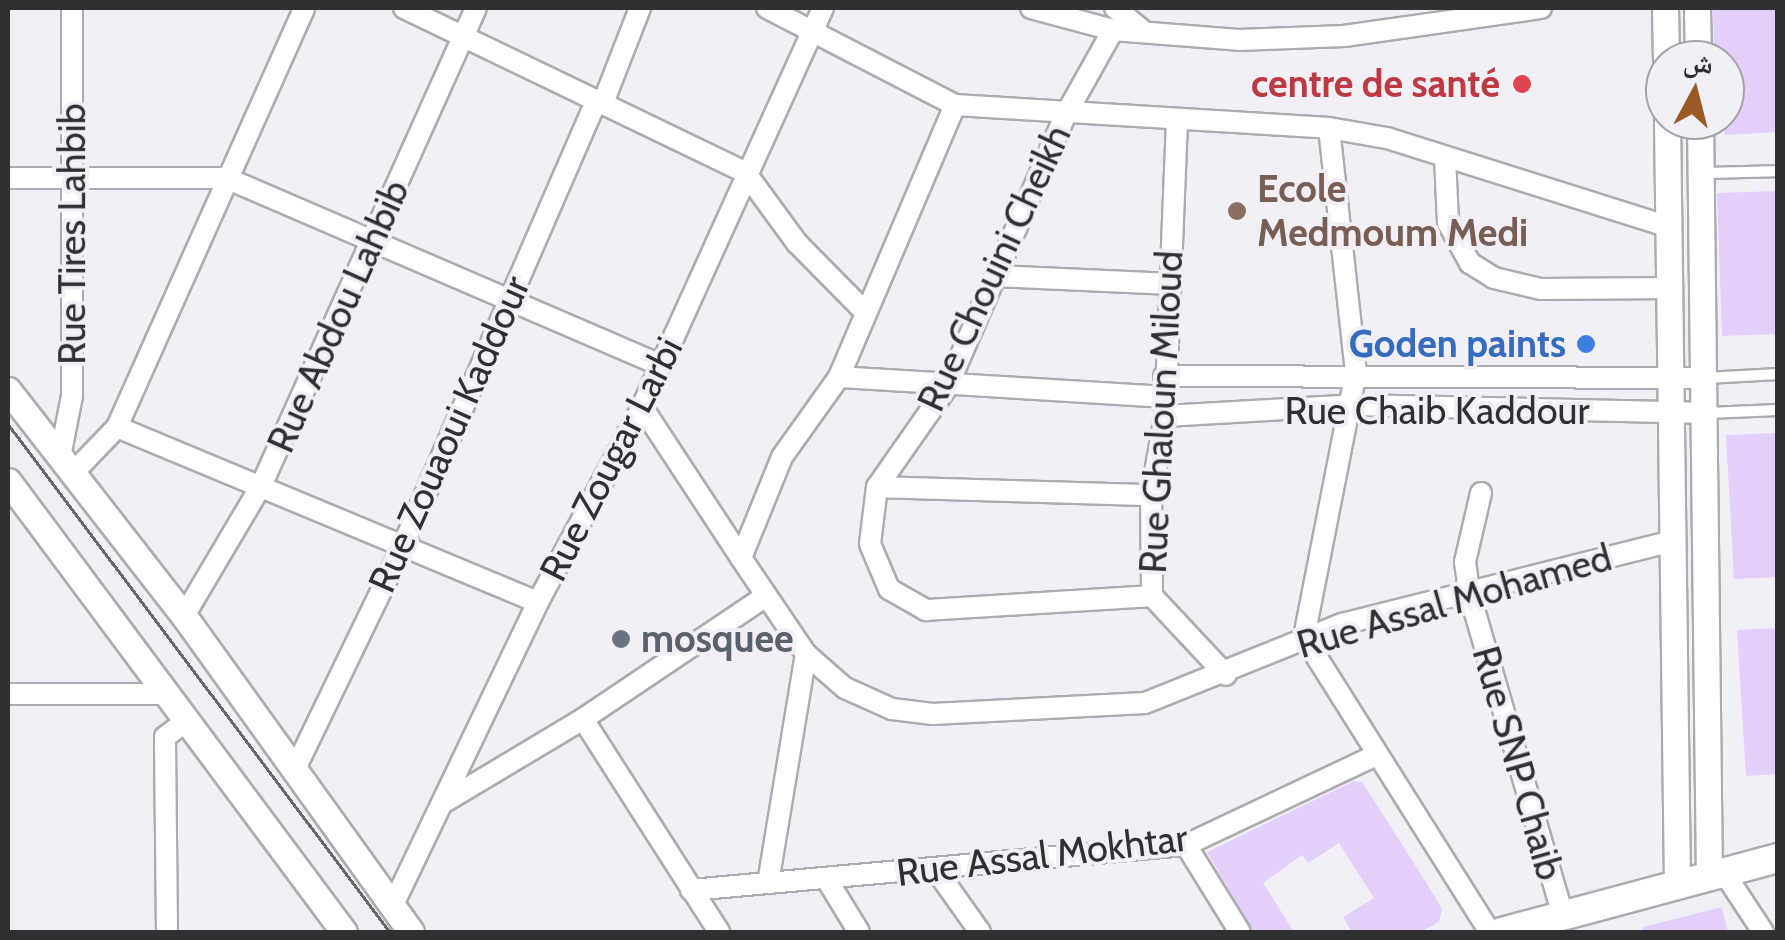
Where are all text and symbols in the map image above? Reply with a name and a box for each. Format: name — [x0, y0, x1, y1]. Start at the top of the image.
north arrow — [1645, 40, 1745, 140]
text: ش — [1682, 44, 1715, 81]
place label: centre de santé — [1251, 61, 1500, 107]
marker: centre de santé — [1509, 71, 1535, 97]
street label: Rue Tires Lahbib — [49, 103, 95, 365]
street label: Rue Chouini Cheikh — [908, 118, 1080, 418]
place label: Ecole Medmoum Medi — [1257, 166, 1528, 255]
street label: Rue Abdou Lahbib — [257, 173, 419, 459]
marker: Ecole Medmoum Medi — [1226, 200, 1248, 222]
street label: Rue Ghaloun Miloud — [1130, 249, 1192, 575]
street label: Rue Zouaoui Kaddour — [359, 269, 539, 599]
place label: Goden paints — [1349, 321, 1566, 367]
street label: Rue Zougar Larbi — [530, 330, 692, 588]
marker: Goden paints — [1575, 333, 1597, 355]
street label: Rue Chaib Kaddour — [1284, 388, 1590, 434]
street label: Rue Assal Mohamed — [1292, 534, 1616, 668]
place label: mosquee — [641, 616, 794, 662]
marker: mosquee — [610, 628, 632, 650]
street label: Rue SNP Chaib — [1463, 641, 1573, 885]
street label: Rue Assal Mokhtar — [894, 815, 1190, 895]

